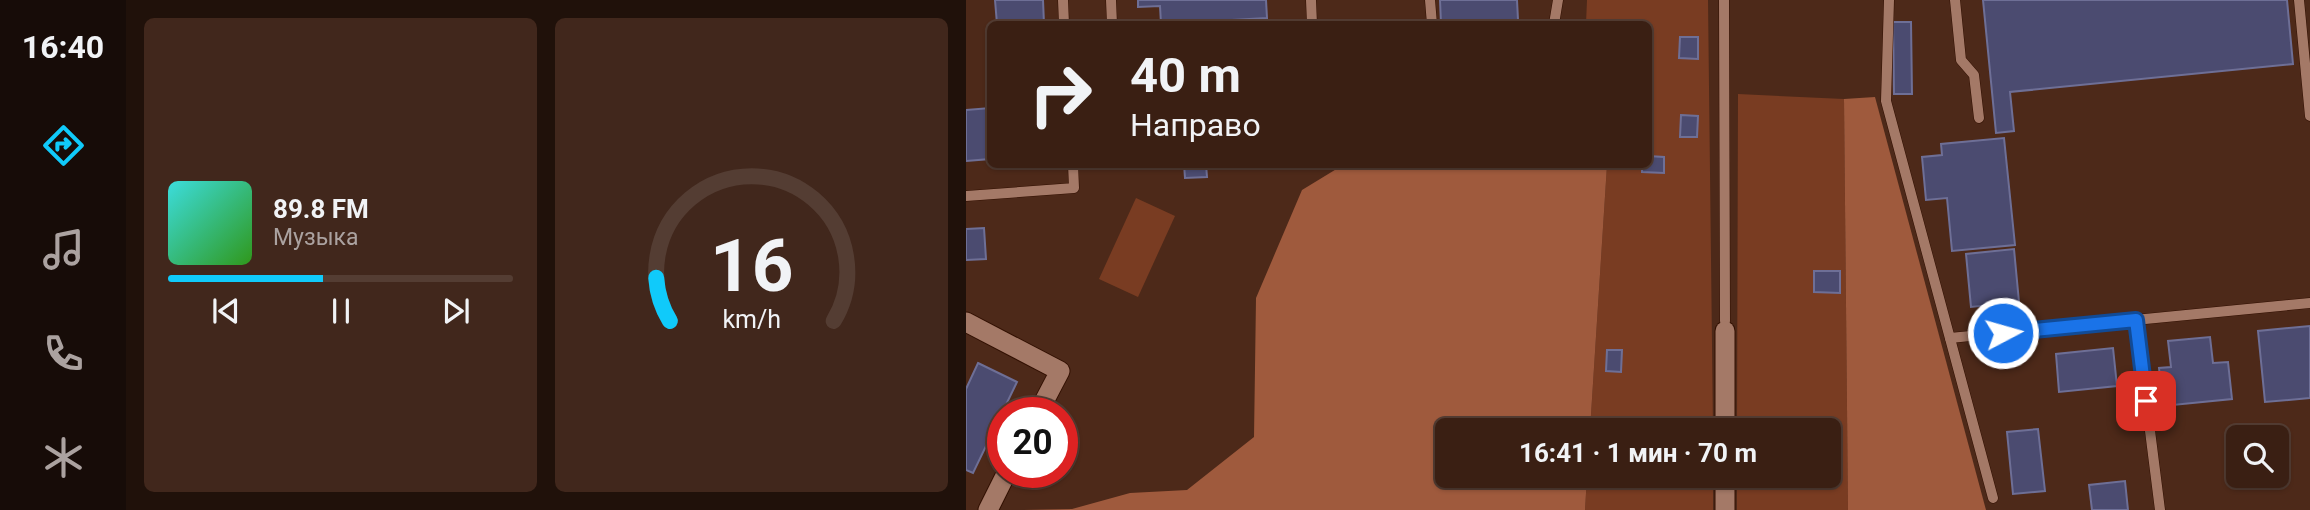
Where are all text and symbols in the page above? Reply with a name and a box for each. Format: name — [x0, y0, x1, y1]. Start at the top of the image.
text: 16:40 — [22, 28, 104, 66]
text: 40 m — [1130, 47, 1241, 104]
icon: right — [1015, 49, 1106, 140]
text: Направо — [1130, 106, 1261, 144]
icon: directions — [39, 121, 88, 170]
text: 89.8 FM — [273, 194, 369, 224]
text: 16 — [710, 223, 793, 309]
text: Музыка — [273, 224, 358, 251]
icon: music — [39, 225, 88, 274]
icon: previous — [207, 292, 245, 330]
icon: pause — [322, 292, 360, 330]
icon: next — [437, 292, 475, 330]
position arrow — [1966, 296, 2040, 370]
text: km/h — [722, 305, 781, 334]
icon: phone — [39, 329, 88, 378]
pin — [2116, 371, 2176, 431]
icon: arrive — [2127, 382, 2165, 420]
speed limit sign: 20 — [987, 397, 1078, 488]
map controls — [2226, 425, 2289, 488]
button: search — [2226, 425, 2289, 488]
icon: climate — [39, 433, 88, 482]
text: 16:41 · 1 мин · 70 m — [1519, 438, 1757, 468]

